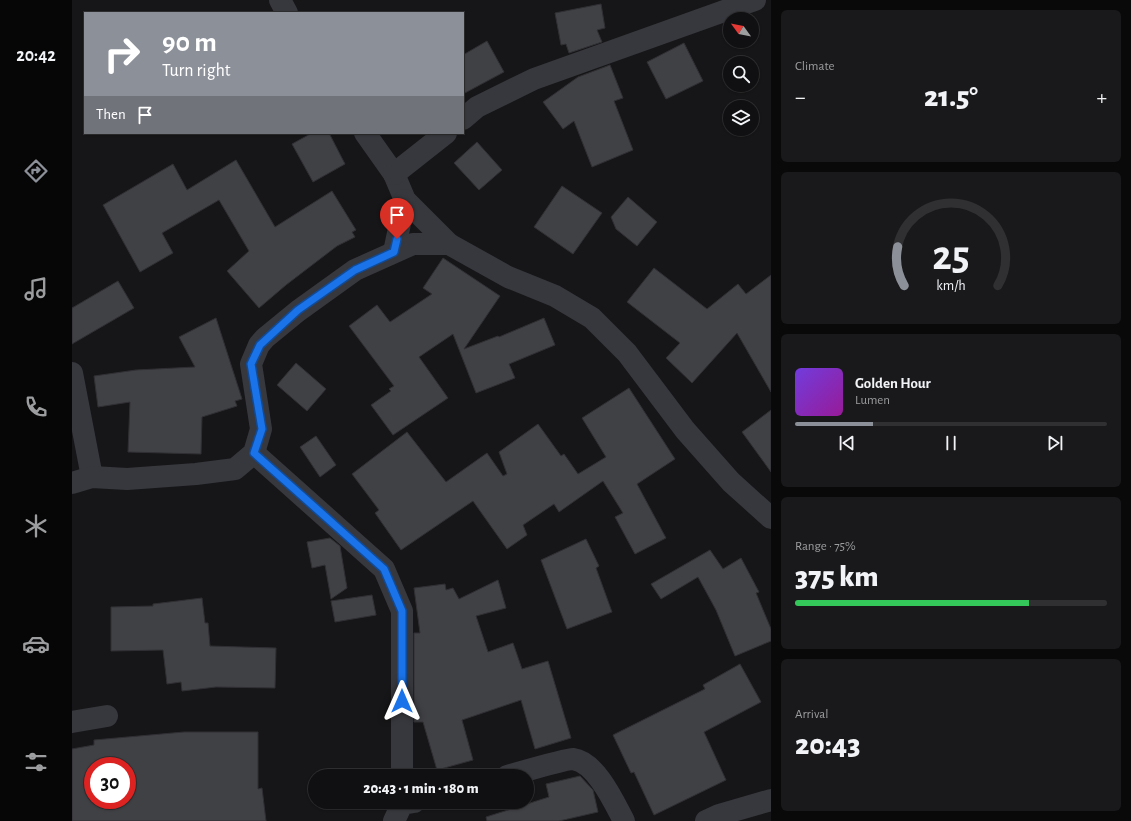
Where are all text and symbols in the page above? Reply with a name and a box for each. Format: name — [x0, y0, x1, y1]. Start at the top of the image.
north arrow — [723, 12, 759, 48]
map controls — [723, 12, 759, 136]
icon: right — [96, 28, 148, 80]
text: 90 m — [162, 29, 217, 57]
text: 20:42 — [16, 47, 56, 65]
button: search — [723, 56, 759, 92]
text: Climate — [795, 60, 834, 73]
text: Turn right — [162, 62, 231, 80]
text: 21.5° — [924, 82, 978, 112]
text: − — [795, 86, 806, 108]
text: + — [1096, 86, 1107, 108]
button: layers — [723, 100, 759, 136]
icon: arrive — [134, 104, 156, 126]
text: Then — [96, 107, 126, 122]
icon: directions — [22, 157, 50, 185]
pin — [380, 198, 414, 239]
icon: arrive — [386, 204, 408, 226]
text: 25 — [932, 236, 970, 277]
icon: music — [22, 275, 50, 303]
text: km/h — [936, 279, 966, 293]
text: Golden Hour — [855, 376, 931, 391]
icon: phone — [22, 393, 50, 421]
text: Lumen — [855, 394, 890, 407]
icon: previous — [836, 432, 858, 454]
icon: pause — [940, 432, 962, 454]
icon: next — [1044, 432, 1066, 454]
icon: climate — [22, 512, 50, 540]
text: Range · 75% — [795, 540, 856, 553]
text: 375 km — [795, 562, 879, 592]
icon: car — [22, 630, 50, 658]
position arrow — [381, 680, 423, 722]
text: Arrival — [795, 708, 828, 721]
text: 20:43 — [795, 730, 860, 760]
icon: filters — [22, 748, 50, 776]
speed limit sign: 30 — [84, 757, 136, 809]
text: 20:43 · 1 min · 180 m — [363, 781, 479, 796]

